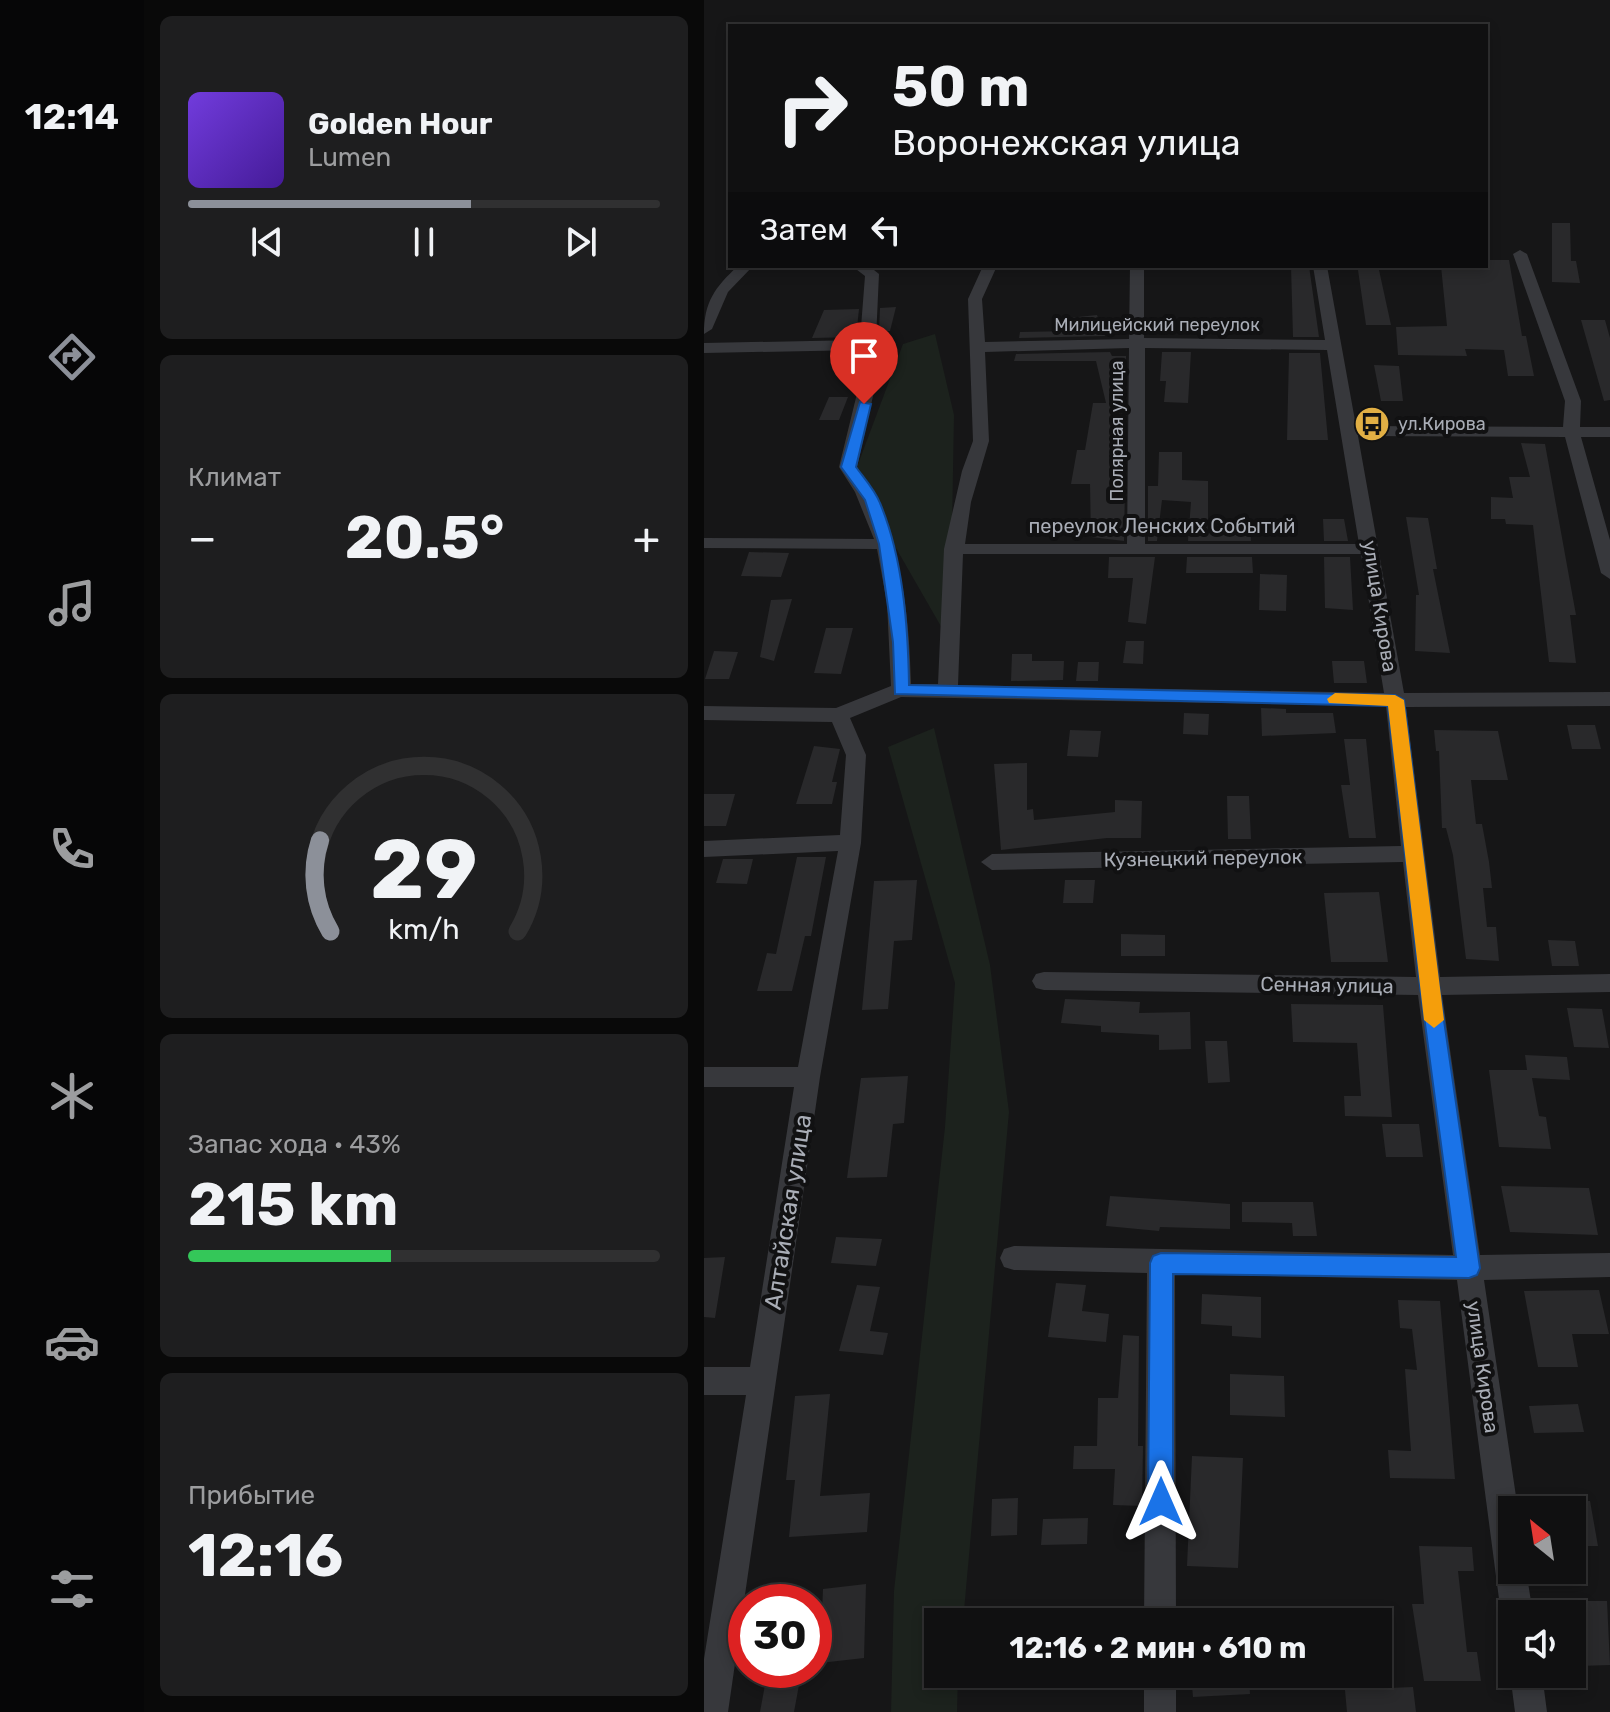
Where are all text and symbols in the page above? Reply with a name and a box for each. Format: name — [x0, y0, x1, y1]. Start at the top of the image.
text: 50 m — [892, 54, 1029, 120]
icon: right — [760, 56, 864, 160]
text: 12:14 — [25, 95, 119, 138]
text: Golden Hour — [308, 106, 492, 142]
text: Воронежская улица — [892, 121, 1241, 164]
text: Lumen — [308, 142, 391, 173]
icon: left — [864, 208, 908, 252]
text: Затем — [760, 212, 848, 248]
icon: previous — [245, 220, 289, 264]
icon: pause — [402, 220, 446, 264]
icon: next — [559, 220, 603, 264]
street label: Милицейский переулок — [1054, 314, 1260, 336]
pin — [830, 322, 898, 404]
icon: directions — [44, 329, 100, 385]
icon: arrive — [842, 334, 886, 378]
street label: Полярная улица — [1106, 361, 1128, 501]
bus stop icon: ул.Кирова — [1353, 405, 1391, 443]
place label: ул.Кирова — [1398, 413, 1486, 435]
text: Климат — [188, 462, 281, 493]
text: 20.5° — [345, 502, 505, 573]
text: − — [188, 512, 217, 564]
text: + — [633, 512, 660, 564]
street label: переулок Ленских Событий — [1028, 514, 1296, 538]
street label: улица Кирова — [1358, 538, 1402, 674]
icon: music — [44, 575, 100, 631]
text: 29 — [370, 820, 478, 919]
icon: phone — [44, 821, 100, 877]
street label: Кузнецкий переулок — [1104, 844, 1303, 872]
text: km/h — [388, 912, 460, 946]
street label: Сенная улица — [1260, 972, 1394, 998]
icon: climate — [44, 1068, 100, 1124]
street label: Алтайская улица — [759, 1112, 817, 1312]
text: Запас хода · 43% — [188, 1129, 401, 1160]
text: 215 km — [188, 1169, 398, 1240]
street label: улица Кирова — [1462, 1299, 1504, 1435]
icon: car — [44, 1314, 100, 1370]
position arrow — [1119, 1460, 1203, 1544]
text: Прибытие — [188, 1480, 315, 1511]
north arrow — [1498, 1496, 1586, 1584]
map controls — [1498, 1496, 1586, 1688]
text: 12:16 — [188, 1520, 343, 1591]
icon: filters — [44, 1561, 100, 1617]
speed limit sign: 30 — [728, 1584, 832, 1688]
button: sound — [1498, 1600, 1586, 1688]
text: 12:16 · 2 мин · 610 m — [1010, 1630, 1306, 1666]

